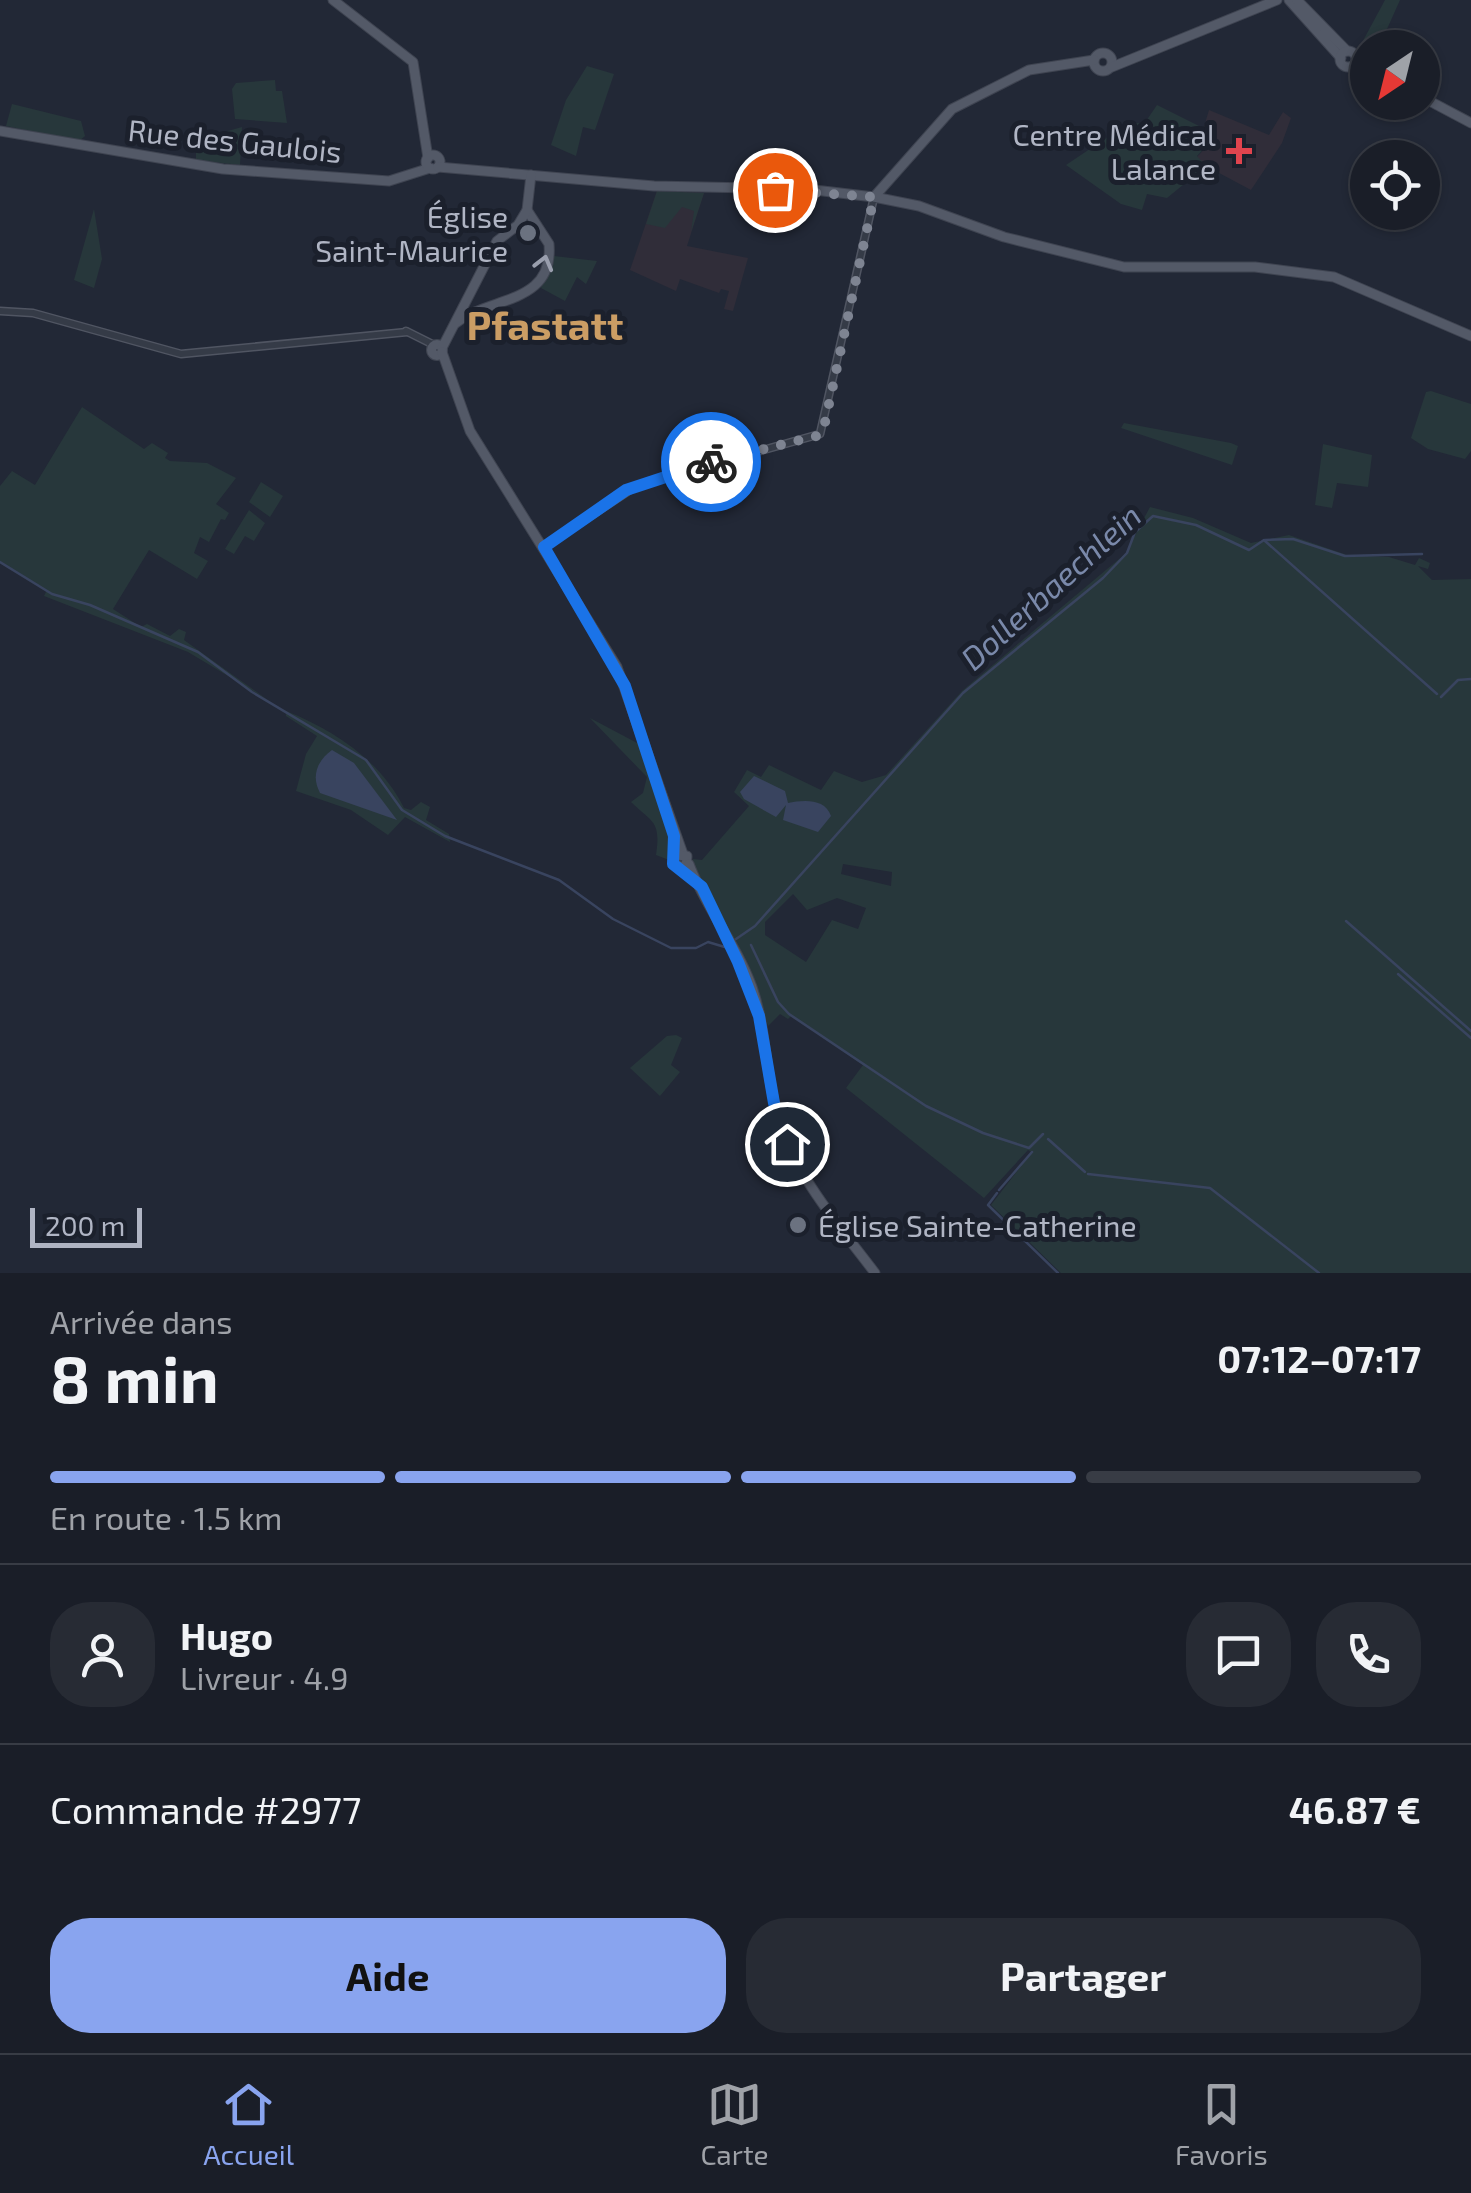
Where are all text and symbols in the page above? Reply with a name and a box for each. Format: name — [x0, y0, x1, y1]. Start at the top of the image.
north arrow — [1350, 30, 1440, 120]
map controls — [1350, 30, 1440, 230]
street label: Rue des Gaulois — [126, 111, 344, 169]
place label: Centre Médical Lalance — [1012, 116, 1216, 186]
marker: Centre Médical Lalance — [1226, 138, 1252, 164]
button: locate — [1350, 140, 1440, 230]
pin — [733, 148, 818, 233]
icon: bag — [748, 163, 803, 218]
place label: Église Saint-Maurice — [315, 198, 508, 268]
marker: Église Saint-Maurice — [517, 222, 539, 244]
one-way arrow — [533, 254, 554, 272]
district label: Pfastatt — [467, 300, 623, 348]
courier — [661, 412, 761, 512]
icon: bike — [684, 435, 739, 490]
water label: Dollerbaechlein — [952, 495, 1148, 677]
pin — [745, 1102, 830, 1187]
icon: home — [760, 1117, 815, 1172]
scale bar — [30, 1203, 142, 1248]
place label: Église Sainte-Catherine — [818, 1207, 1137, 1243]
text: 200 m — [45, 1208, 125, 1242]
marker: Église Sainte-Catherine — [787, 1214, 809, 1236]
text: Arrivée dans — [50, 1302, 233, 1340]
text: 07:12–07:17 — [1217, 1335, 1421, 1381]
text: 8 min — [50, 1338, 219, 1416]
text: En route · 1.5 km — [50, 1498, 282, 1536]
button: person — [50, 1602, 155, 1707]
button: chat — [1186, 1602, 1291, 1707]
button: phone — [1316, 1602, 1421, 1707]
text: Hugo — [180, 1612, 273, 1658]
text: Livreur · 4.9 — [180, 1658, 348, 1696]
text: Commande #2977 — [50, 1786, 361, 1832]
text: 46.87 € — [1289, 1786, 1421, 1832]
button: Aide — [50, 1918, 726, 2033]
button: Partager — [746, 1918, 1421, 2033]
tab: Accueil — [203, 2077, 294, 2171]
tab: Carte — [700, 2077, 769, 2171]
tab: Favoris — [1175, 2077, 1268, 2171]

